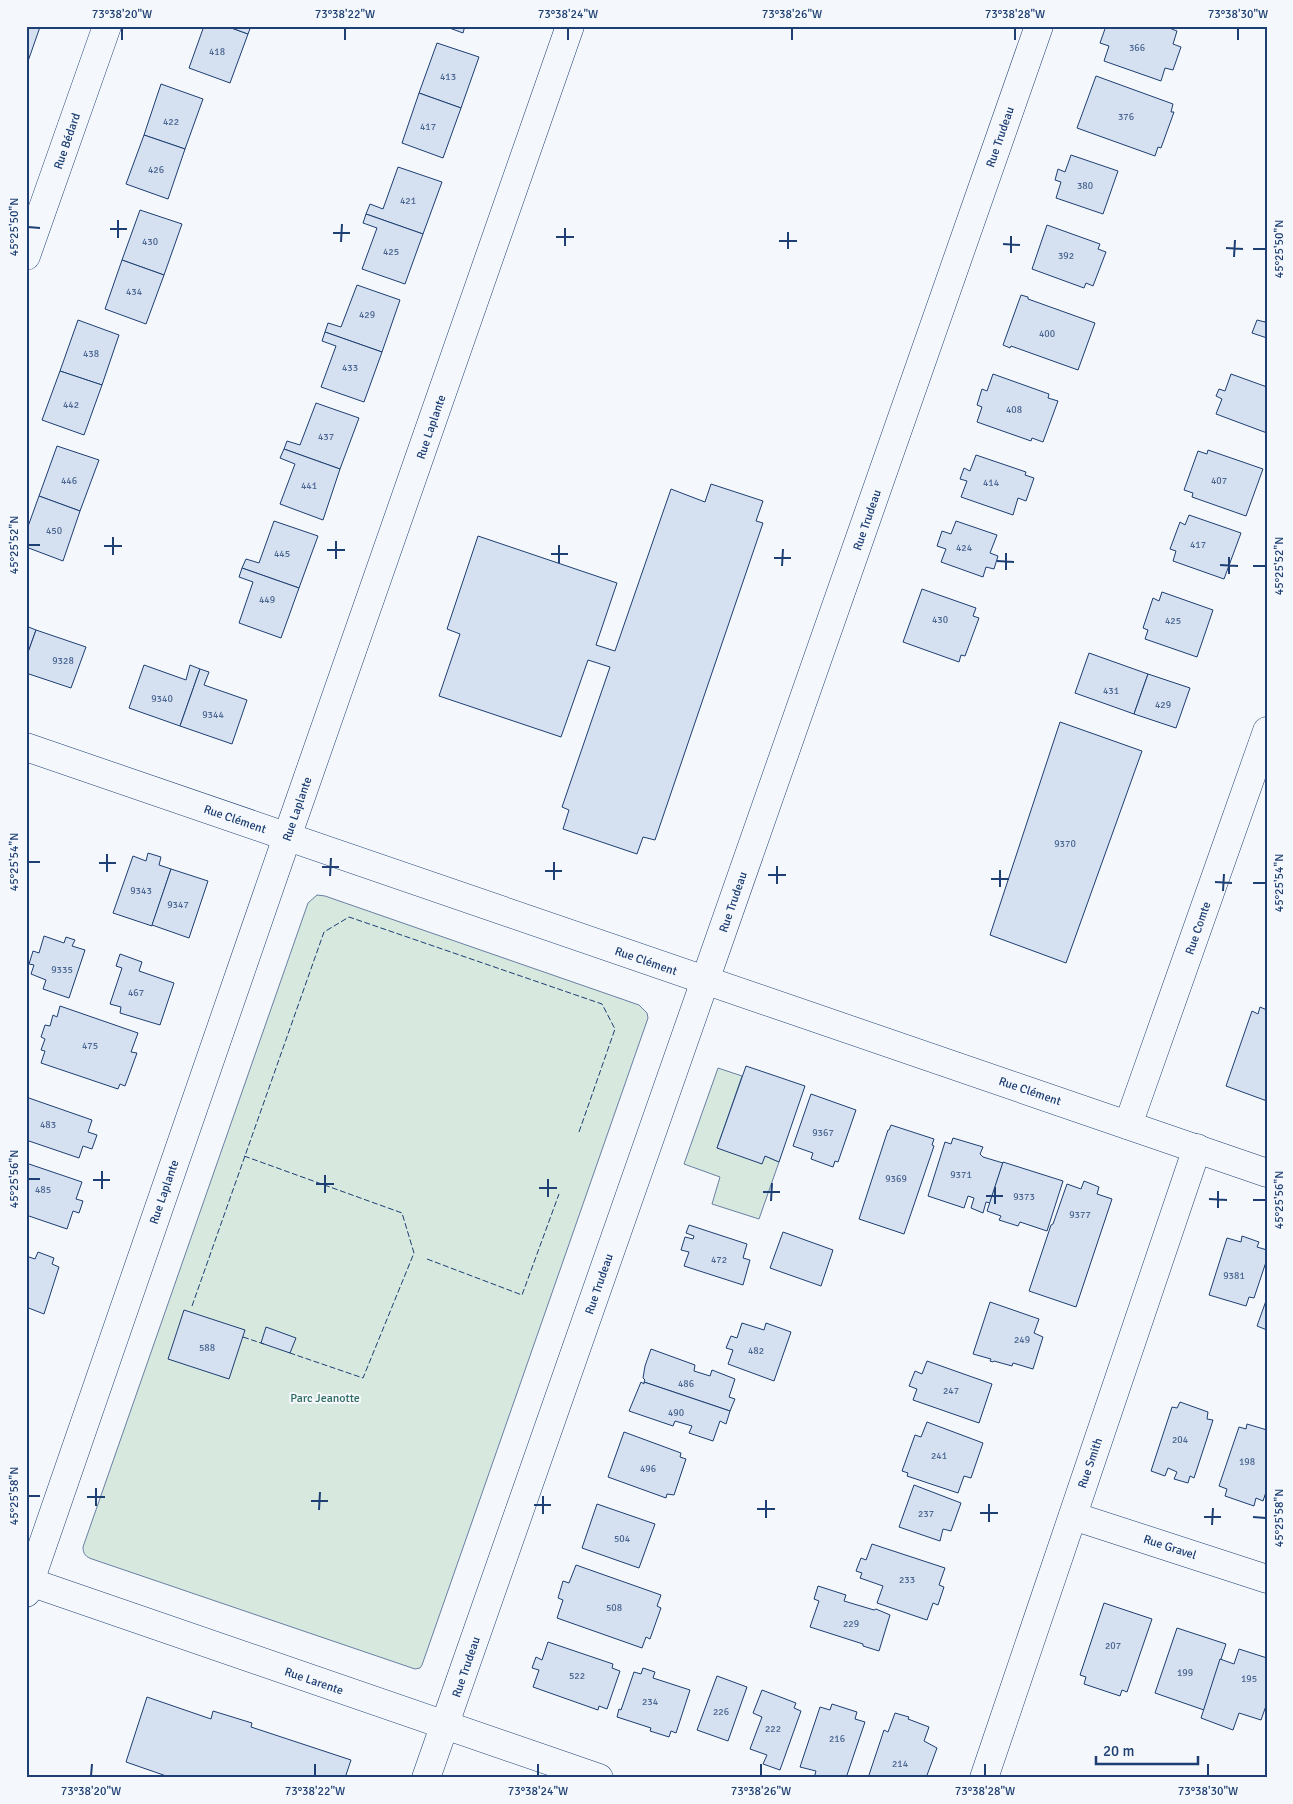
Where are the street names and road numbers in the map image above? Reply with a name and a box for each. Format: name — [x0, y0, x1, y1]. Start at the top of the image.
street label: Rue Trudeau — [983, 105, 1018, 170]
street label: Rue Bédard — [51, 111, 84, 171]
street label: Rue Laplante — [413, 393, 449, 461]
street label: Rue Trudeau — [850, 488, 885, 553]
street label: Rue Laplante — [279, 775, 315, 843]
street label: Rue Clément — [202, 802, 268, 837]
street label: Rue Trudeau — [716, 870, 751, 935]
street label: Rue Comte — [1182, 900, 1215, 957]
street label: Rue Clément — [613, 944, 679, 979]
street label: Rue Clément — [997, 1074, 1063, 1109]
street label: Rue Laplante — [146, 1158, 182, 1226]
street label: Rue Trudeau — [582, 1252, 617, 1317]
street label: Rue Smith — [1075, 1436, 1106, 1490]
street label: Rue Gravel — [1141, 1532, 1199, 1563]
street label: Rue Trudeau — [449, 1635, 484, 1700]
street label: Rue Larente — [282, 1664, 345, 1699]

